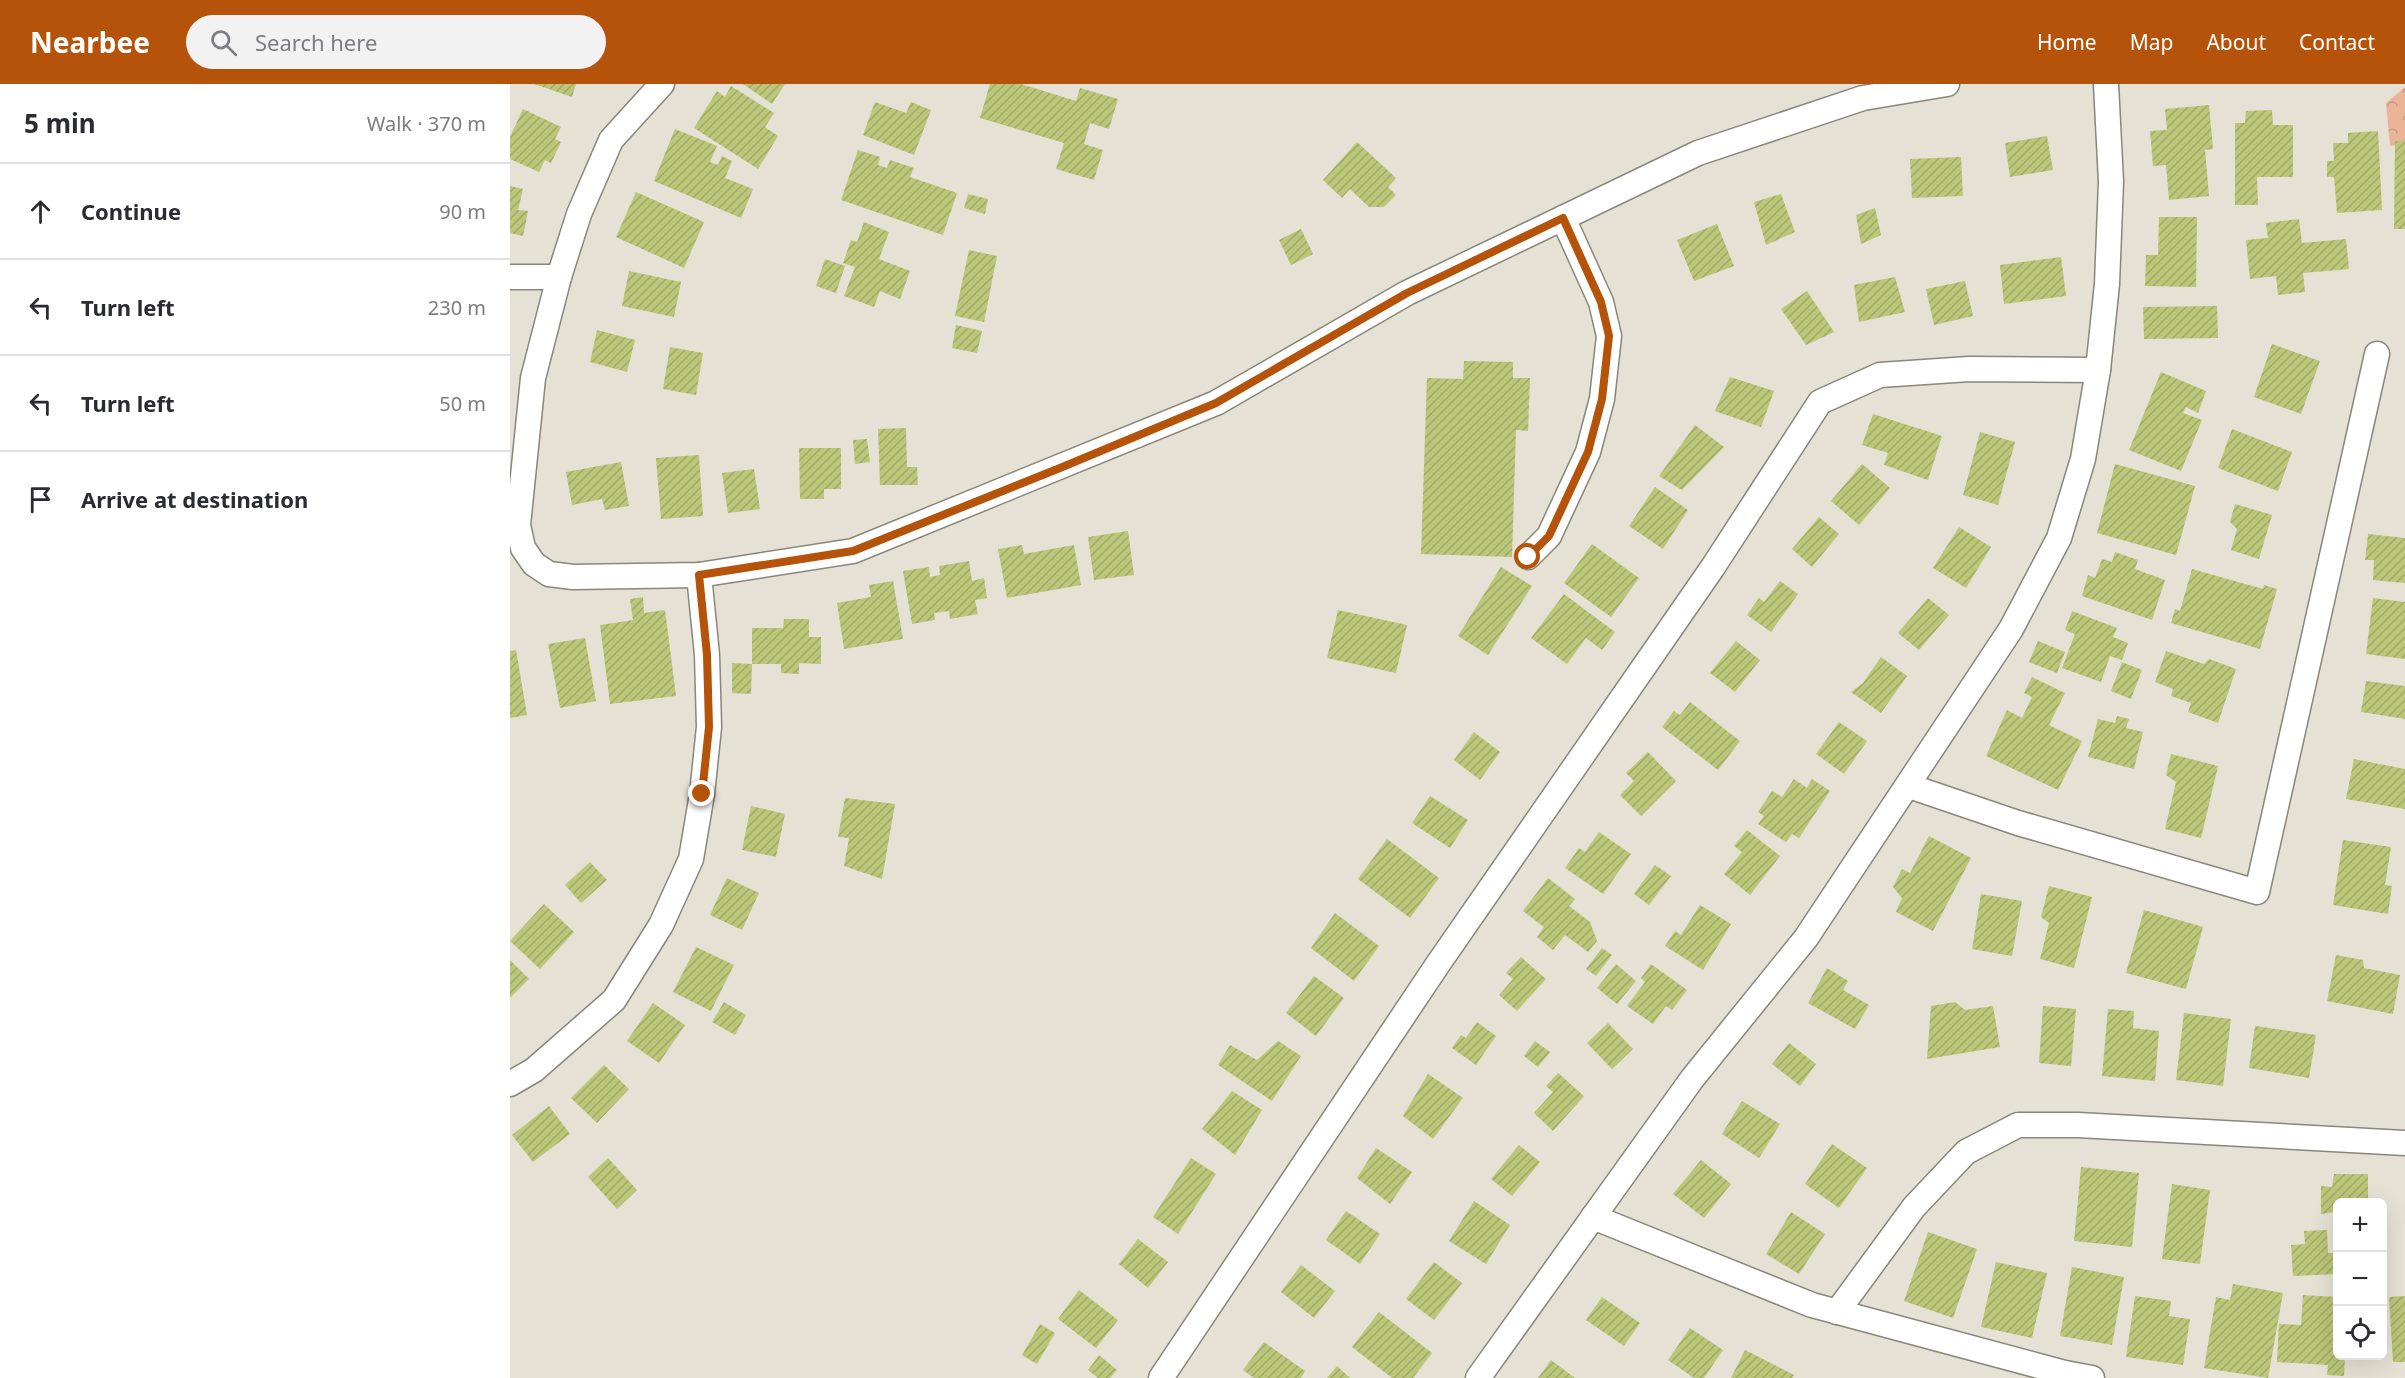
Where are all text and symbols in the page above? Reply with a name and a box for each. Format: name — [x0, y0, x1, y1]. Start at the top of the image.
search box — [186, 15, 606, 69]
text: Nearbee — [30, 23, 150, 61]
icon: search — [207, 26, 240, 59]
text: Search here — [255, 27, 377, 57]
text: Home — [2037, 28, 2097, 56]
text: Map — [2130, 28, 2173, 56]
text: About — [2206, 28, 2266, 56]
text: Contact — [2299, 28, 2375, 56]
text: 5 min — [24, 105, 96, 141]
text: Walk · 370 m — [367, 110, 486, 137]
icon: ahead — [24, 195, 57, 228]
text: Continue — [81, 196, 181, 226]
text: 90 m — [439, 198, 486, 225]
icon: left — [24, 291, 57, 324]
text: Turn left — [81, 292, 175, 322]
text: 230 m — [428, 294, 486, 321]
icon: left — [24, 387, 57, 420]
text: Turn left — [81, 388, 175, 418]
text: 50 m — [439, 390, 486, 417]
icon: arrive — [24, 483, 57, 516]
text: Arrive at destination — [81, 484, 308, 514]
route start — [1514, 543, 1540, 569]
route end — [688, 780, 714, 806]
map controls — [2333, 1198, 2387, 1360]
button: + — [2333, 1198, 2387, 1252]
button: − — [2333, 1252, 2387, 1306]
button: locate — [2333, 1306, 2387, 1360]

